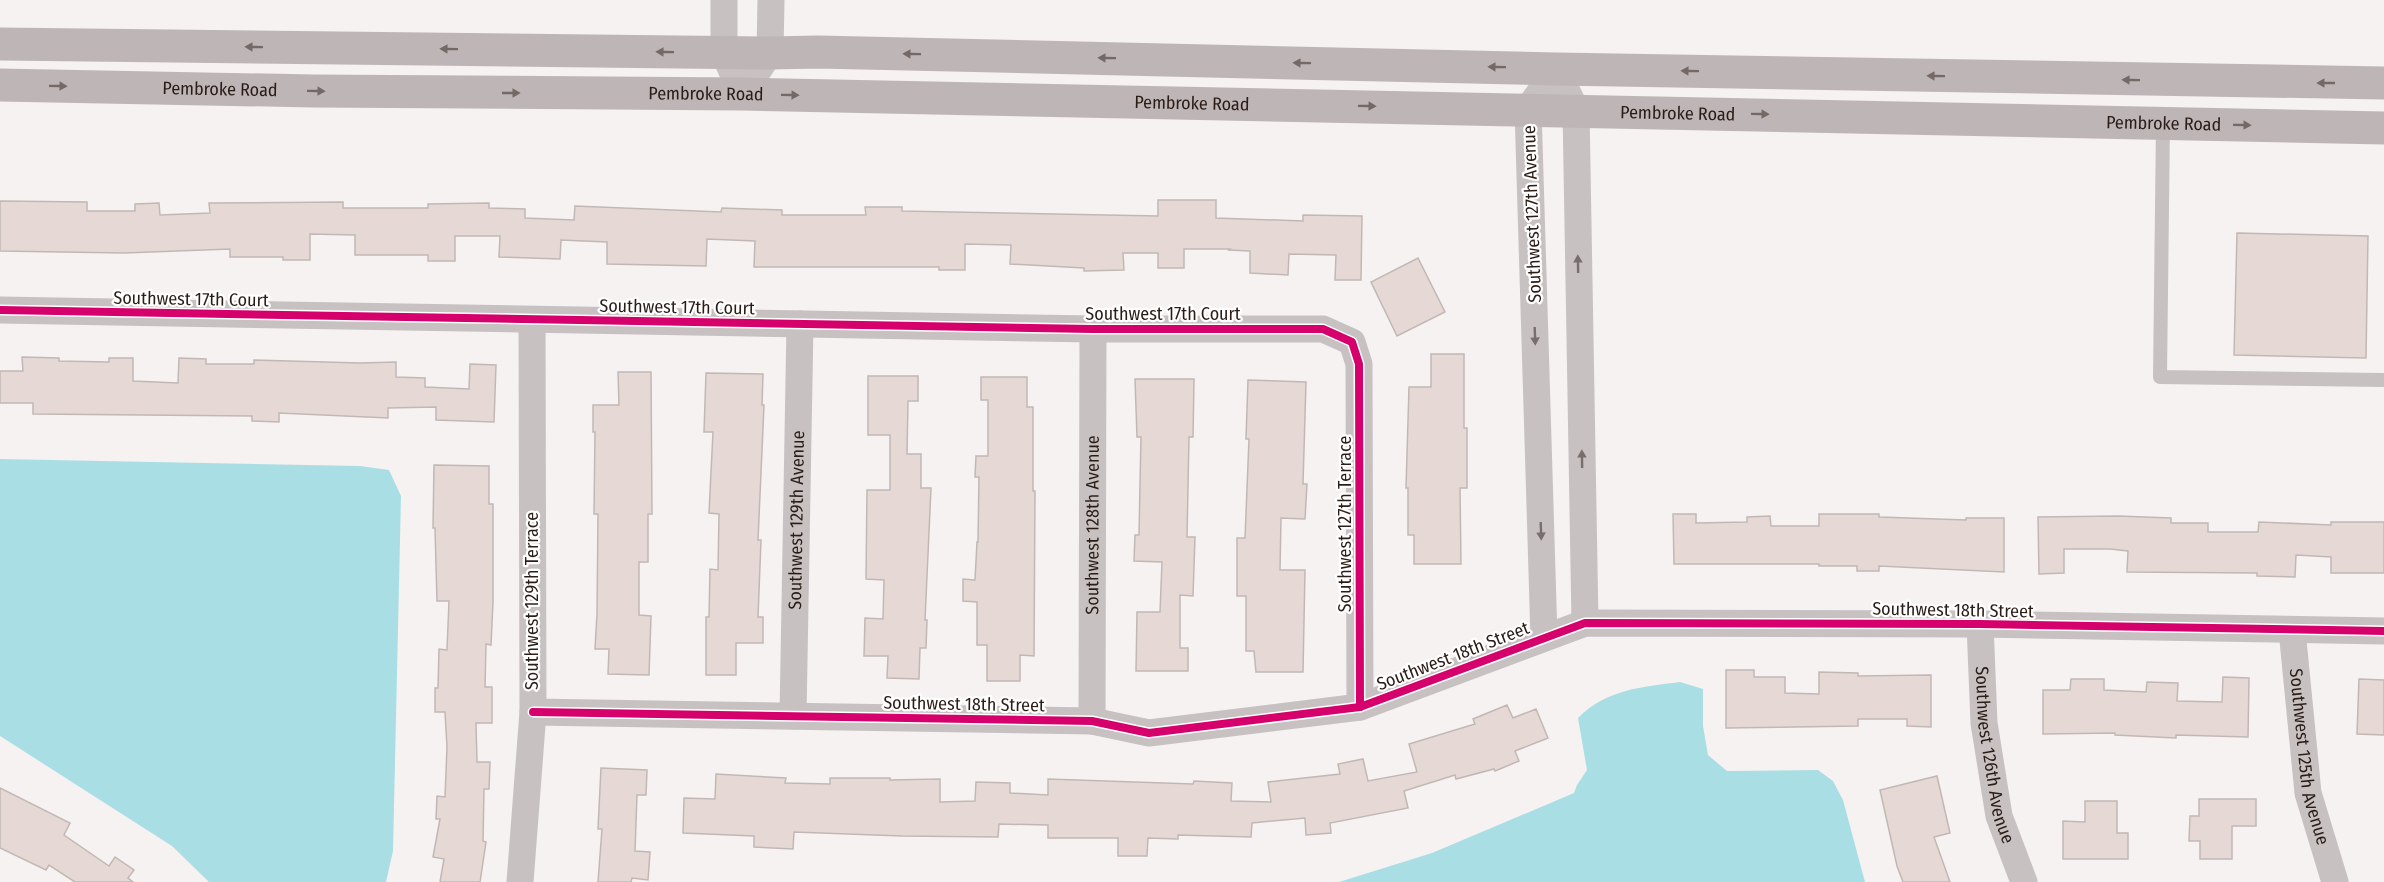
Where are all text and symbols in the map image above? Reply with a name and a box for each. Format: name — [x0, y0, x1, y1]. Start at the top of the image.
one-way arrow — [245, 42, 264, 52]
one-way arrow — [440, 44, 459, 54]
one-way arrow — [656, 47, 675, 57]
one-way arrow — [903, 49, 922, 59]
one-way arrow — [1098, 54, 1117, 63]
one-way arrow — [1293, 58, 1312, 68]
one-way arrow — [1488, 62, 1507, 72]
one-way arrow — [1680, 66, 1699, 76]
one-way arrow — [1926, 71, 1945, 81]
one-way arrow — [2121, 75, 2140, 84]
street label: Pembroke Road — [162, 77, 278, 101]
one-way arrow — [2316, 78, 2335, 88]
one-way arrow — [49, 81, 68, 91]
street label: Pembroke Road — [648, 82, 764, 105]
one-way arrow — [307, 86, 326, 96]
one-way arrow — [502, 88, 521, 98]
one-way arrow — [781, 91, 800, 100]
street label: Pembroke Road — [1134, 91, 1250, 116]
one-way arrow — [1358, 101, 1377, 111]
street label: Pembroke Road — [1620, 101, 1736, 126]
one-way arrow — [1750, 109, 1769, 119]
street label: Pembroke Road — [2106, 111, 2221, 136]
one-way arrow — [2233, 120, 2252, 130]
street label: Southwest 127th Avenue — [1518, 125, 1546, 303]
one-way arrow — [1574, 255, 1583, 274]
street label: Southwest 17th Court — [113, 287, 269, 311]
street label: Southwest 17th Court — [599, 295, 755, 319]
street label: Southwest 17th Court — [1085, 303, 1241, 325]
one-way arrow — [1531, 326, 1540, 345]
street label: Southwest 129th Avenue — [784, 430, 809, 610]
street label: Southwest 128th Avenue — [1081, 435, 1104, 615]
street label: Southwest 127th Terrace — [1334, 436, 1356, 612]
one-way arrow — [1577, 450, 1587, 469]
street label: Southwest 129th Terrace — [521, 512, 543, 690]
one-way arrow — [1536, 521, 1546, 540]
street label: Southwest 18th Street — [1872, 598, 2034, 622]
street label: Southwest 18th Street — [1374, 617, 1532, 695]
street label: Southwest 126th Avenue — [1971, 666, 2019, 847]
street label: Southwest 125th Avenue — [2285, 667, 2334, 848]
street label: Southwest 18th Street — [883, 692, 1045, 716]

